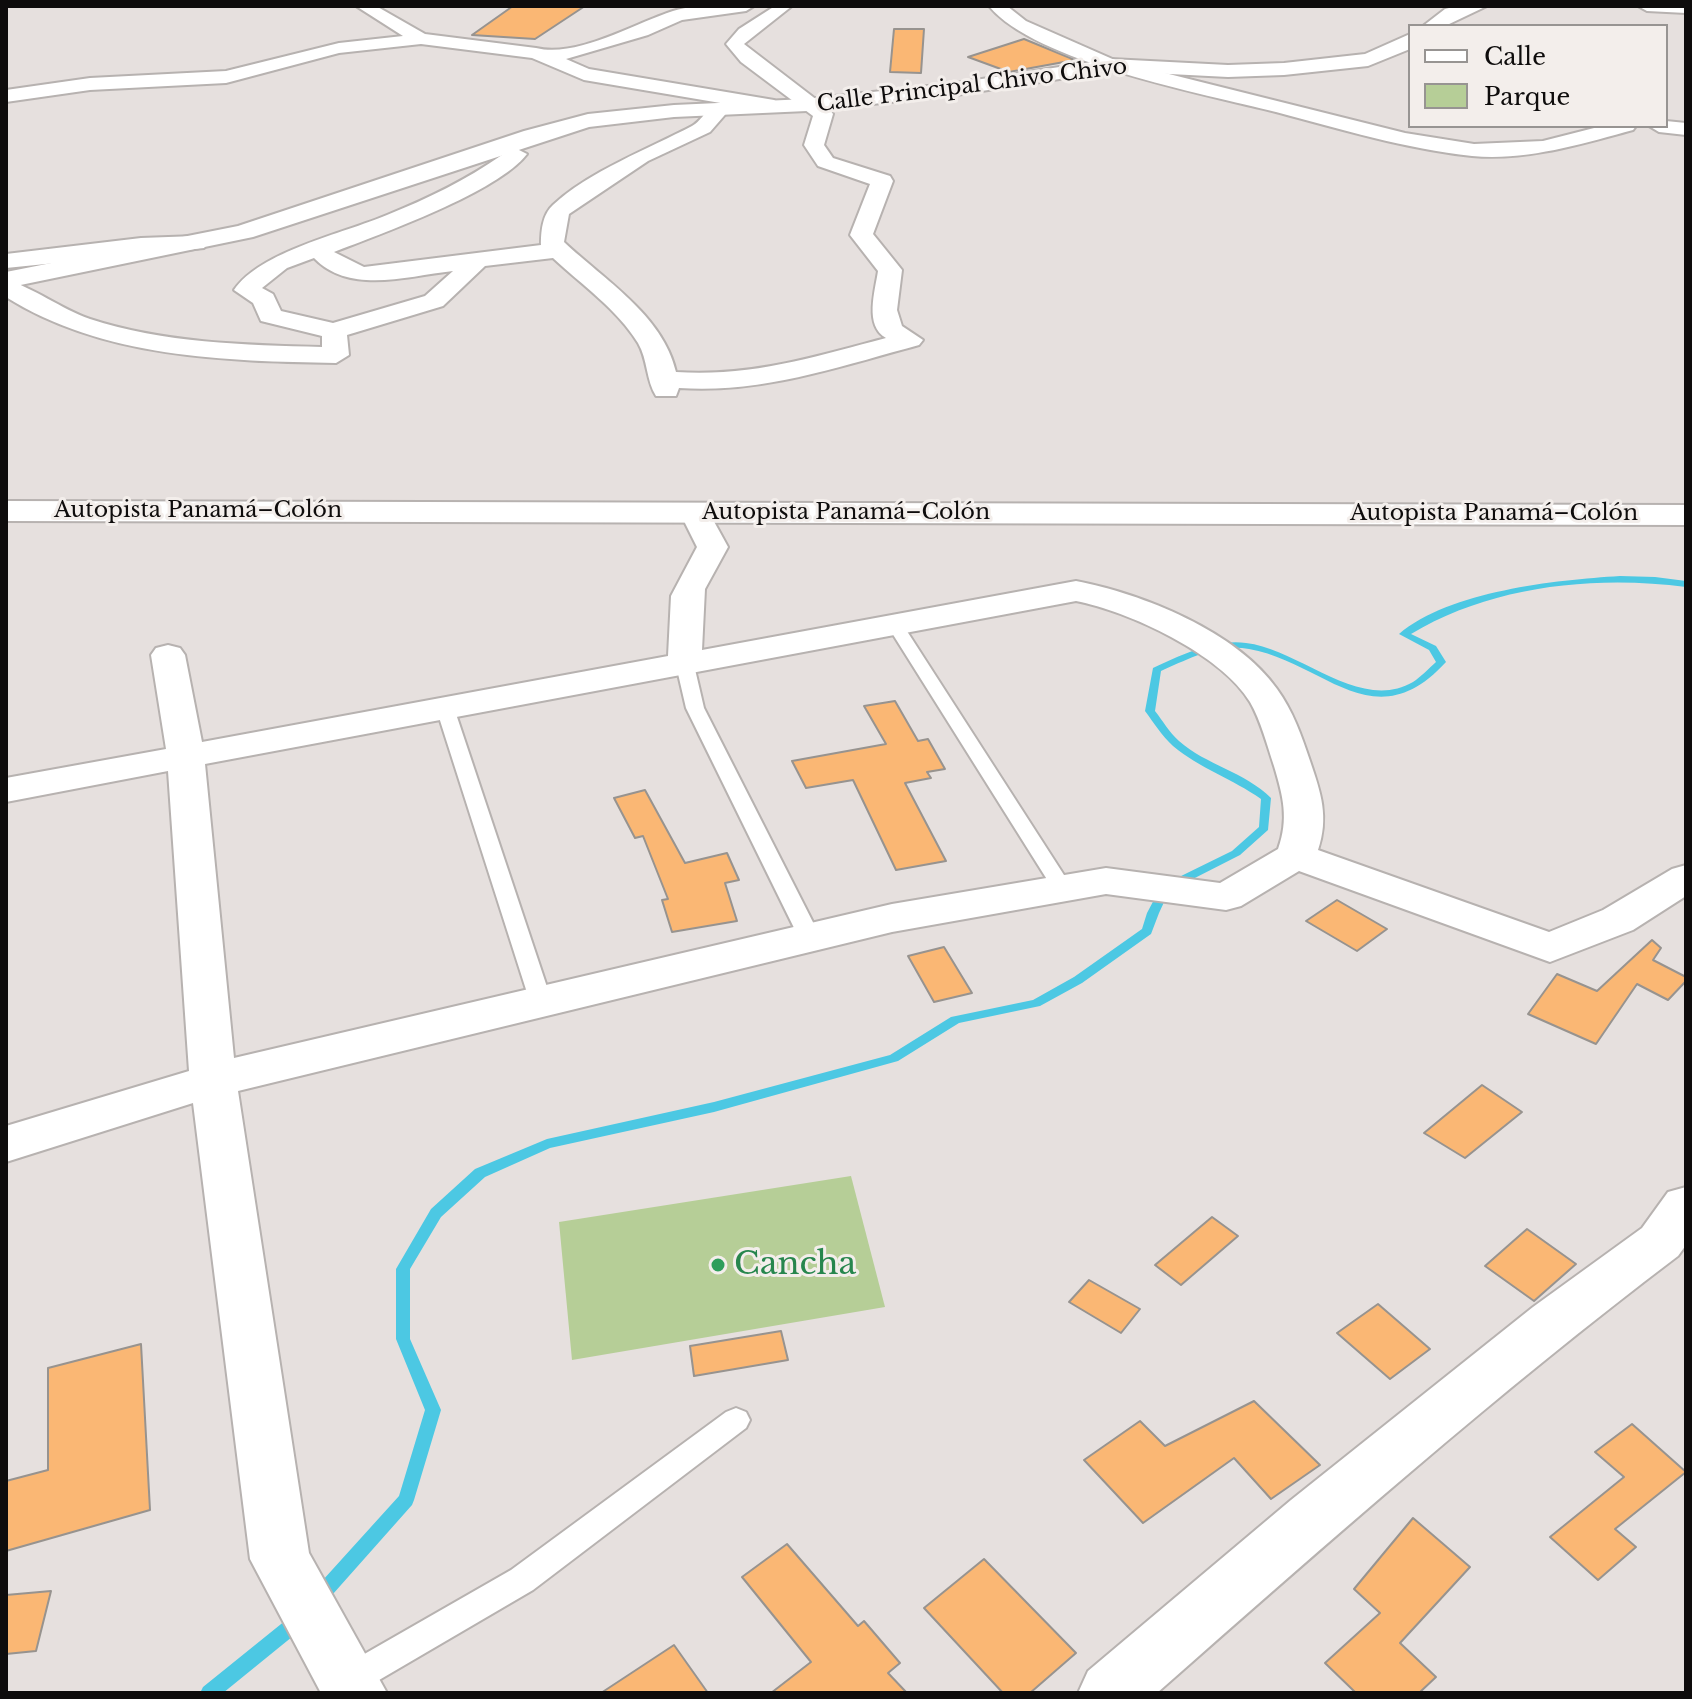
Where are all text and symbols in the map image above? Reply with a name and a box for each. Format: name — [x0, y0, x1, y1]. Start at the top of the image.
legend — [1408, 24, 1668, 128]
text: Calle — [1484, 42, 1546, 71]
street label: Calle Principal Chivo Chivo — [815, 54, 1129, 118]
text: Parque — [1484, 82, 1570, 111]
street label: Autopista Panamá–Colón — [54, 498, 342, 524]
street label: Autopista Panamá–Colón — [702, 500, 990, 526]
street label: Autopista Panamá–Colón — [1350, 501, 1638, 527]
place label: Cancha — [734, 1246, 856, 1284]
marker: Cancha — [709, 1256, 727, 1274]

